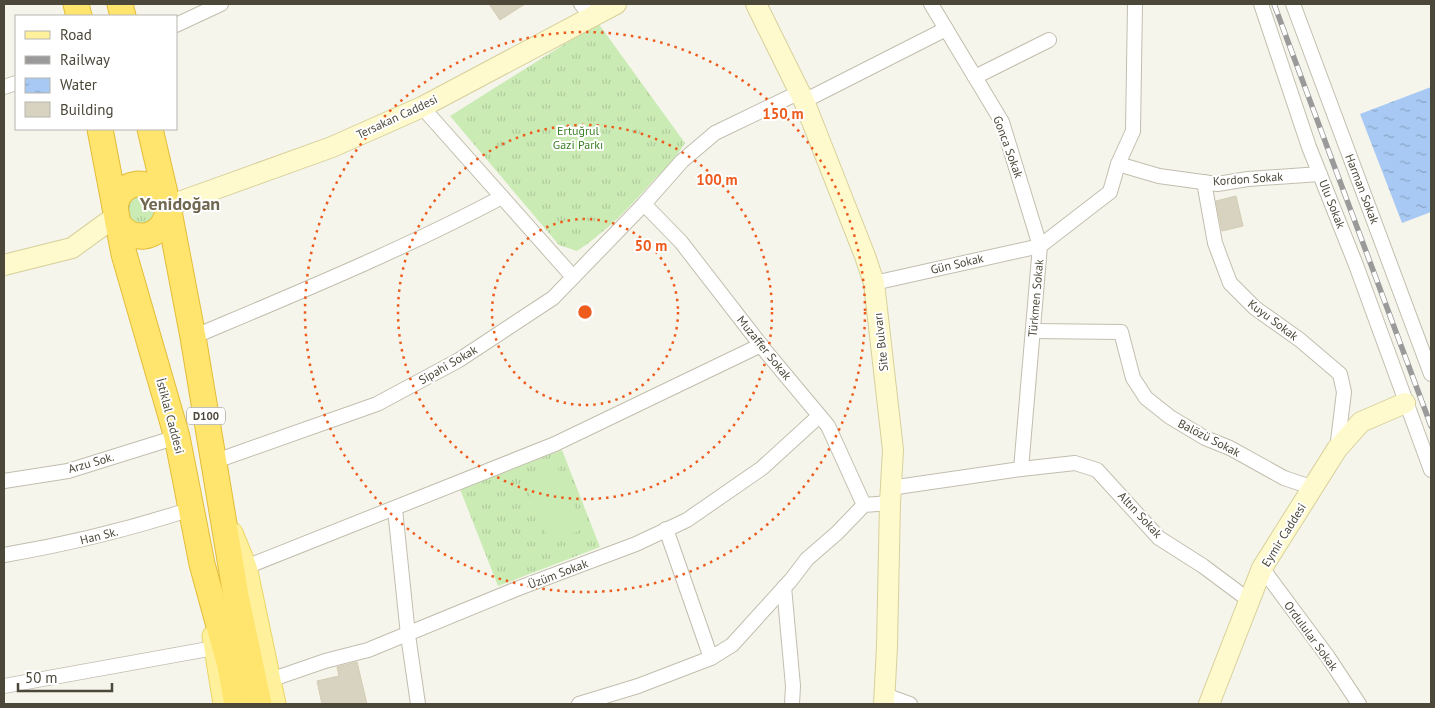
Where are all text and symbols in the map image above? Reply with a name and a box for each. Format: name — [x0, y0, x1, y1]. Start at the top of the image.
legend — [15, 15, 178, 130]
text: Road — [60, 25, 92, 44]
text: Railway — [60, 50, 110, 69]
text: Water — [60, 75, 97, 94]
street label: Tersakan Caddesi — [354, 91, 440, 142]
text: Building — [60, 100, 114, 119]
text: 150 m — [762, 104, 804, 123]
street label: Gonca Sokak — [990, 114, 1027, 180]
park label: Ertuğrul Gazi Parkı — [553, 123, 603, 152]
street label: Harman Sokak — [1342, 152, 1383, 226]
street label: Kordon Sokak — [1212, 169, 1284, 188]
text: 100 m — [696, 170, 738, 189]
street label: Ulu Sokak — [1316, 177, 1349, 231]
district label: Yenidoğan — [139, 192, 220, 215]
text: 50 m — [635, 236, 667, 255]
street label: Gün Sokak — [929, 250, 985, 277]
street label: Türkmen Sokak — [1025, 258, 1046, 337]
street label: Kuyu Sokak — [1245, 296, 1302, 343]
centre of rings — [576, 303, 594, 321]
street label: Muzaffer Sokak — [734, 312, 795, 383]
street label: Site Bulvarı — [870, 312, 891, 372]
street label: Sipahi Sokak — [416, 342, 480, 387]
street label: İstiklal Caddesi — [153, 376, 188, 455]
road number: D100 — [187, 408, 225, 424]
street label: Balözü Sokak — [1176, 415, 1243, 460]
street label: Arzu Sok. — [66, 449, 116, 476]
street label: Altın Sokak — [1115, 488, 1166, 541]
street label: Eymir Caddesi — [1258, 500, 1309, 569]
street label: Han Sk. — [78, 524, 119, 547]
street label: Üzüm Sokak — [526, 555, 590, 592]
street label: Ordulular Sokak — [1281, 598, 1342, 674]
scale bar — [18, 660, 111, 692]
text: 50 m — [25, 668, 58, 687]

